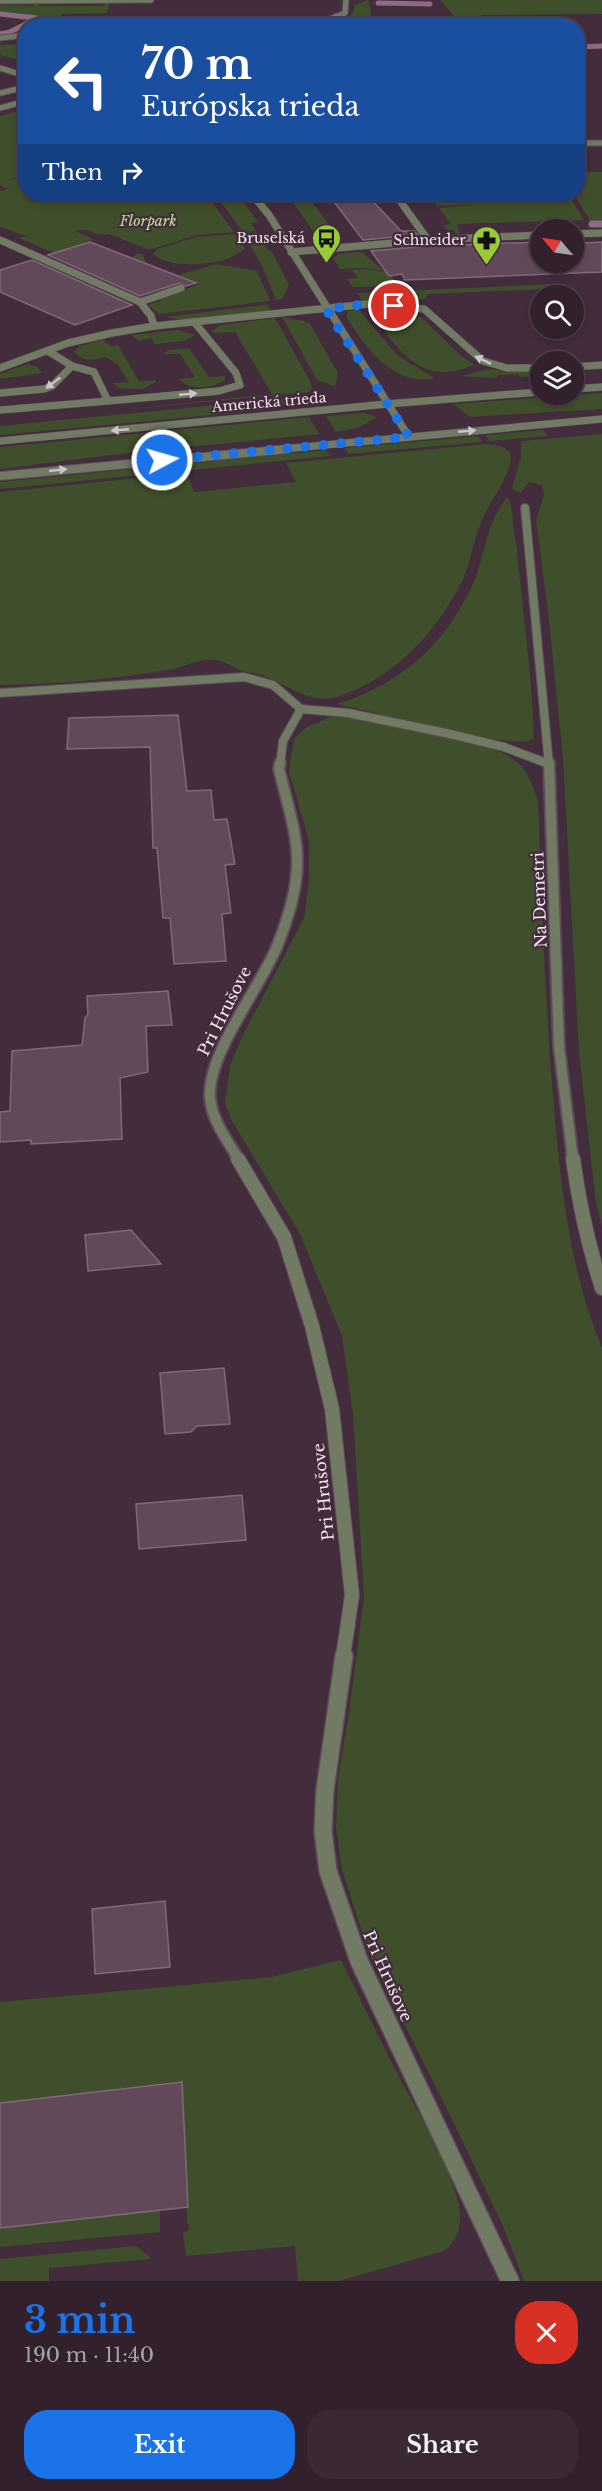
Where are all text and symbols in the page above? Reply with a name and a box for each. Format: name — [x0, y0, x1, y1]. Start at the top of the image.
text: 70 m — [141, 38, 252, 90]
icon: left — [42, 42, 120, 120]
text: Európska trieda — [141, 90, 360, 123]
icon: right — [115, 156, 148, 189]
text: Then — [42, 159, 103, 186]
park label: Florpark — [119, 212, 176, 230]
north arrow — [530, 219, 584, 273]
map controls — [530, 219, 584, 405]
bus stop icon: Bruselská — [310, 222, 342, 264]
pharmacy icon: Schneider — [471, 224, 503, 266]
place label: Bruselská — [237, 229, 305, 247]
place label: Schneider — [393, 231, 466, 249]
pin — [368, 280, 419, 331]
button: search — [530, 285, 584, 339]
icon: arrive — [377, 289, 410, 322]
button: layers — [530, 351, 584, 405]
one-way arrow — [474, 356, 492, 366]
one-way arrow — [45, 377, 61, 389]
street label: Americká trieda — [210, 388, 327, 416]
one-way arrow — [178, 389, 197, 399]
one-way arrow — [110, 425, 129, 435]
one-way arrow — [458, 426, 477, 436]
position arrow — [130, 428, 194, 492]
one-way arrow — [49, 465, 68, 475]
street label: Na Demetri — [527, 851, 551, 948]
street label: Pri Hrušove — [193, 963, 255, 1059]
street label: Pri Hrušove — [308, 1442, 338, 1542]
street label: Pri Hrušove — [359, 1927, 417, 2025]
text: 3 min — [24, 2298, 136, 2343]
button: close — [515, 2301, 578, 2364]
text: 190 m · 11:40 — [24, 2343, 154, 2367]
button: Exit — [24, 2410, 295, 2479]
button: Share — [307, 2410, 578, 2479]

